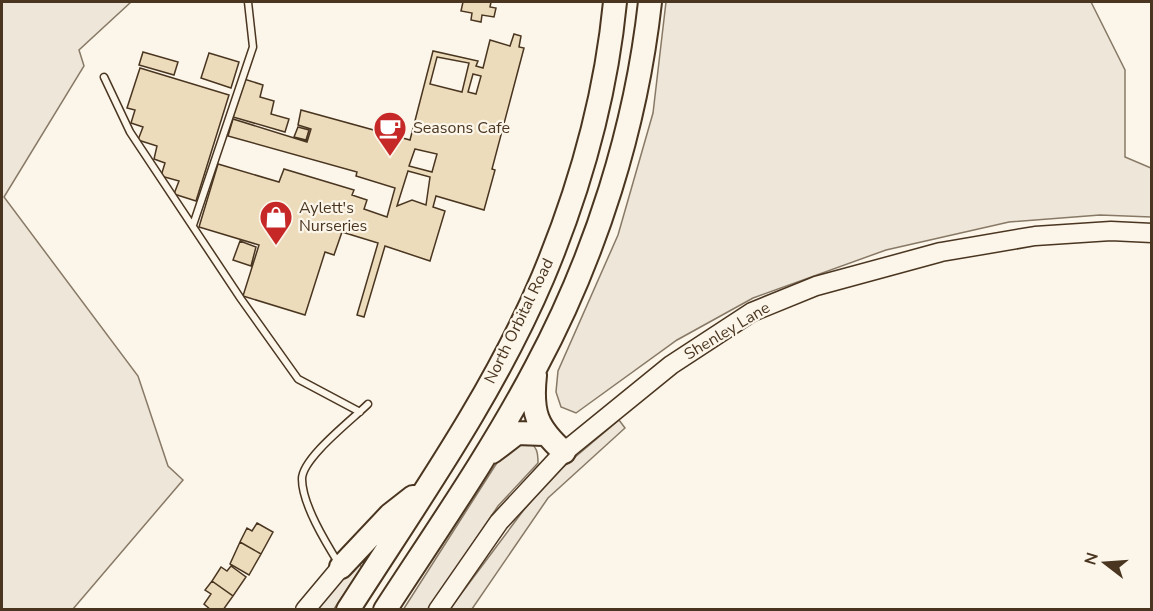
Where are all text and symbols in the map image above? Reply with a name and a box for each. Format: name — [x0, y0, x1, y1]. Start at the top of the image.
cafe icon: Seasons Cafe — [372, 110, 408, 157]
place label: Seasons Cafe — [413, 117, 510, 139]
place label: Aylett's Nurseries — [299, 197, 367, 237]
shop icon: Aylett's Nurseries — [258, 199, 294, 246]
street label: North Orbital Road — [479, 255, 559, 387]
street label: Shenley Lane — [680, 297, 774, 365]
north arrow — [1075, 533, 1135, 593]
text: N — [1079, 550, 1104, 568]

